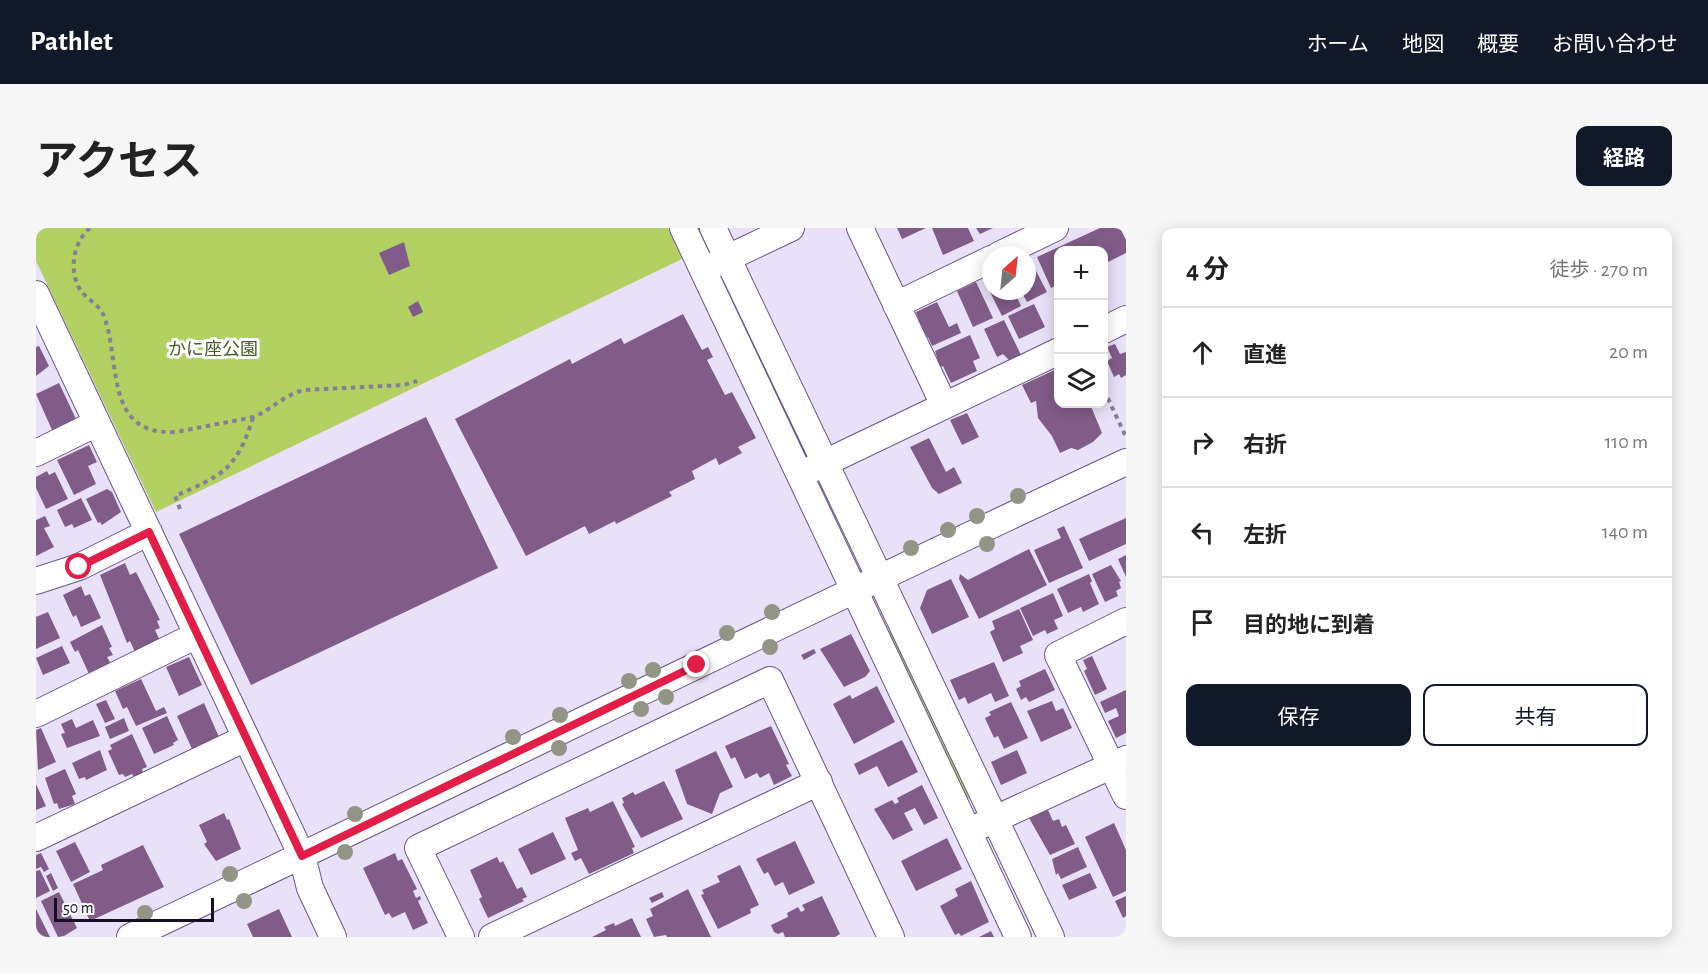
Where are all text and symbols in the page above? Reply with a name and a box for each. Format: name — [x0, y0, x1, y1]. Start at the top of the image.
text: Pathlet — [30, 28, 113, 56]
text: ホーム — [1307, 34, 1369, 55]
text: 地図 — [1402, 34, 1444, 55]
text: 概要 — [1477, 34, 1519, 55]
text: お問い合わせ — [1552, 34, 1678, 55]
button: 経路 — [1576, 126, 1672, 186]
text: アクセス — [36, 141, 202, 183]
north arrow — [982, 246, 1036, 300]
map controls — [1054, 246, 1108, 408]
button: + — [1054, 246, 1108, 300]
text: 4 分 — [1186, 257, 1229, 283]
text: 徒歩 · 270 m — [1550, 260, 1648, 280]
button: − — [1054, 300, 1108, 354]
icon: ahead — [1186, 336, 1219, 369]
park label: かに座公園 — [168, 340, 258, 359]
text: 20 m — [1609, 342, 1648, 362]
text: 直進 — [1243, 344, 1287, 366]
button: layers — [1054, 354, 1108, 408]
icon: right — [1186, 426, 1219, 459]
text: 110 m — [1604, 432, 1648, 452]
text: 右折 — [1243, 434, 1287, 456]
icon: left — [1186, 516, 1219, 549]
text: 140 m — [1602, 522, 1648, 542]
text: 左折 — [1243, 524, 1287, 546]
route start — [65, 553, 91, 579]
icon: arrive — [1186, 606, 1219, 639]
text: 目的地に到着 — [1243, 614, 1375, 636]
route end — [683, 651, 709, 677]
button: 保存 — [1186, 684, 1411, 746]
button: 共有 — [1423, 684, 1648, 746]
scale bar — [54, 895, 214, 922]
text: 50 m — [63, 900, 94, 916]

